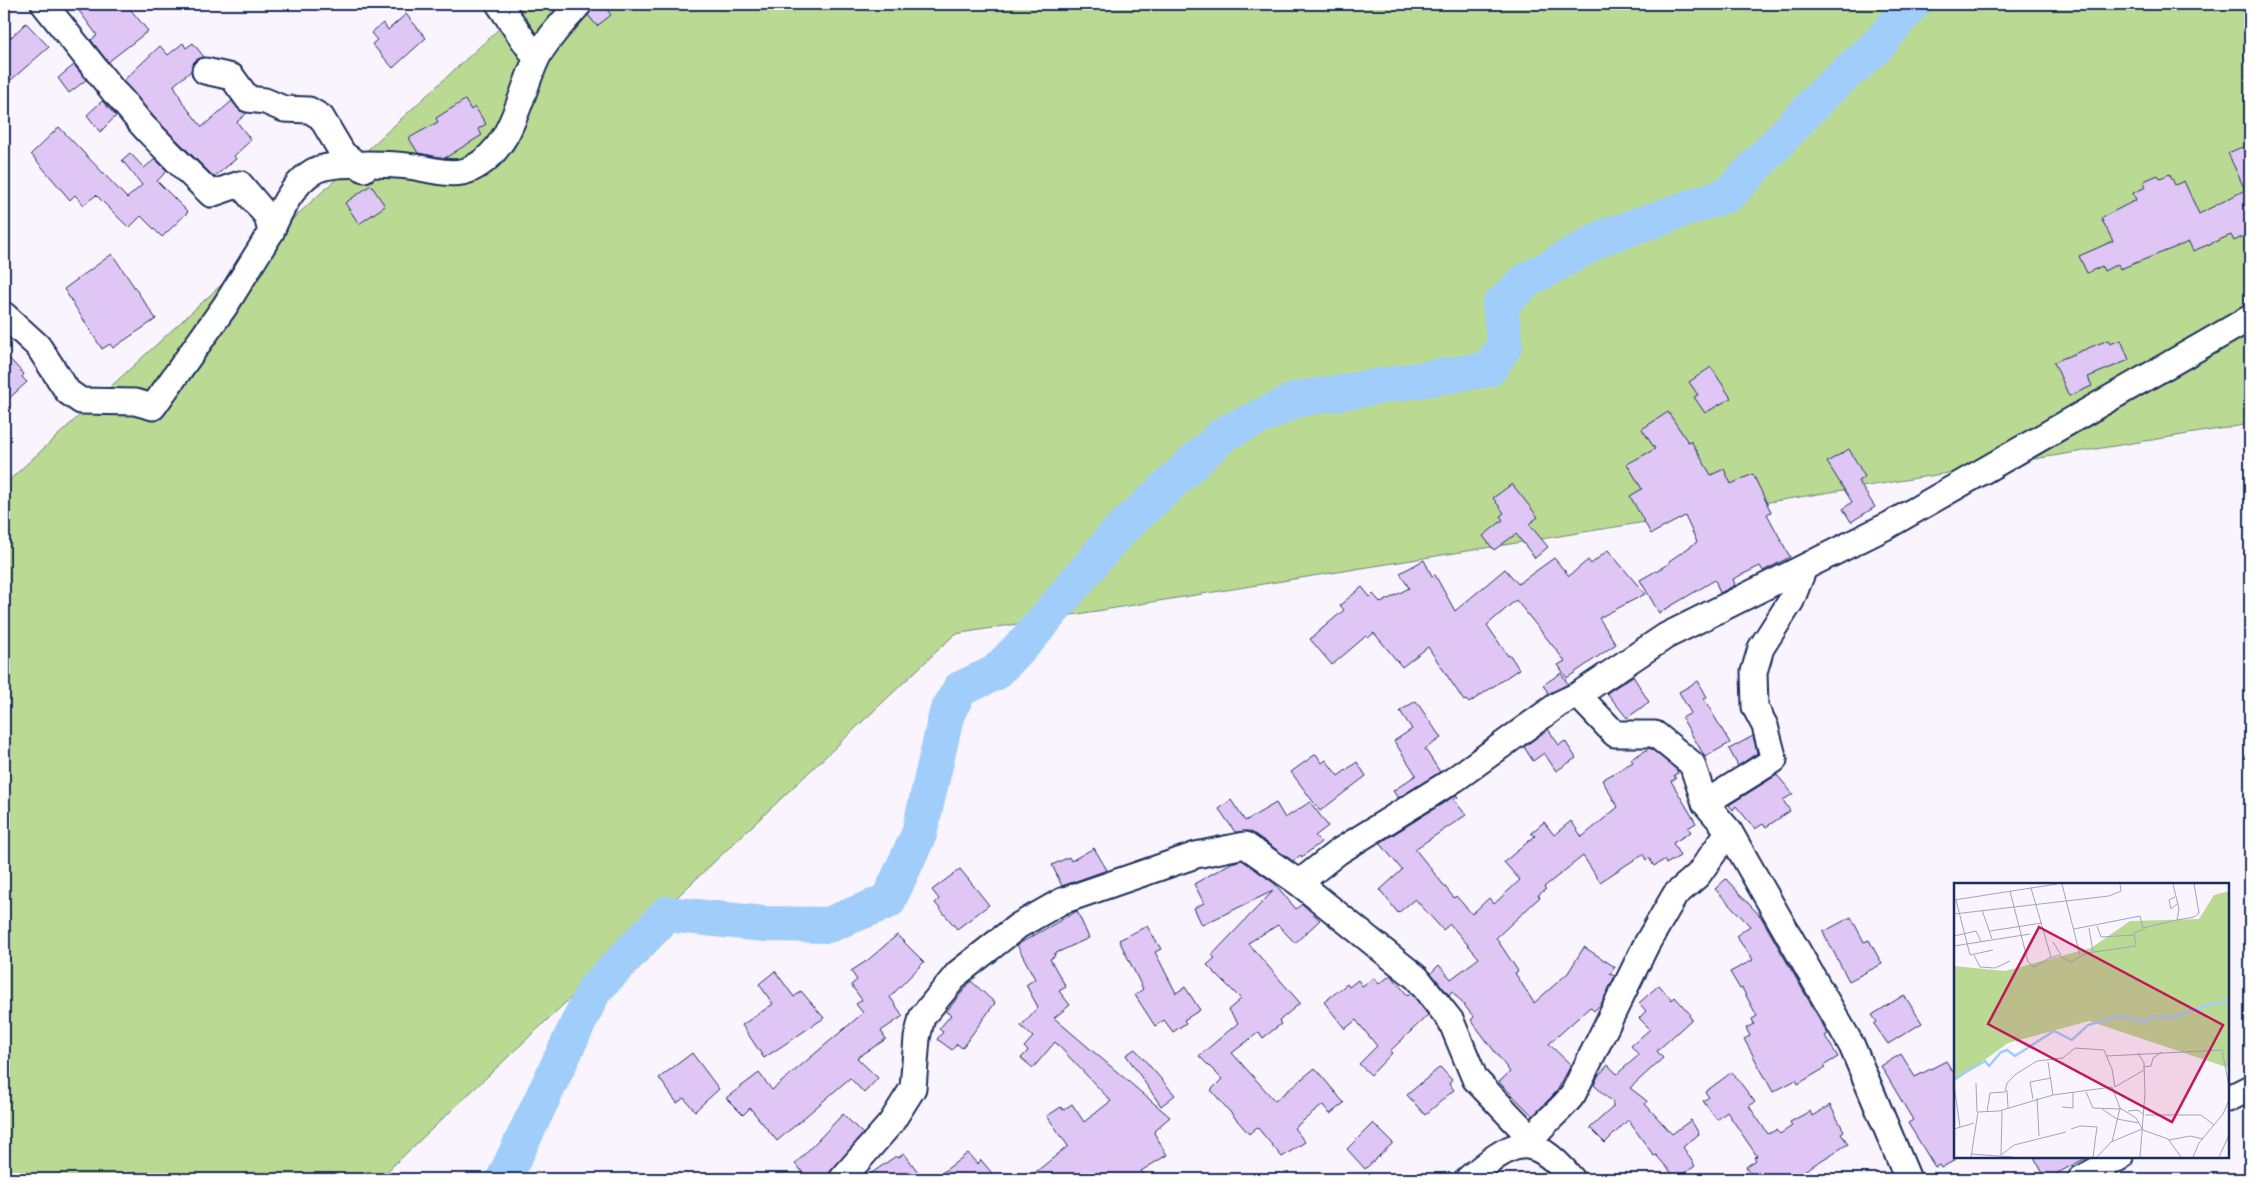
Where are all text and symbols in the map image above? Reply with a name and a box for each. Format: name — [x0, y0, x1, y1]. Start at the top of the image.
inset map — [1954, 883, 2229, 1158]

